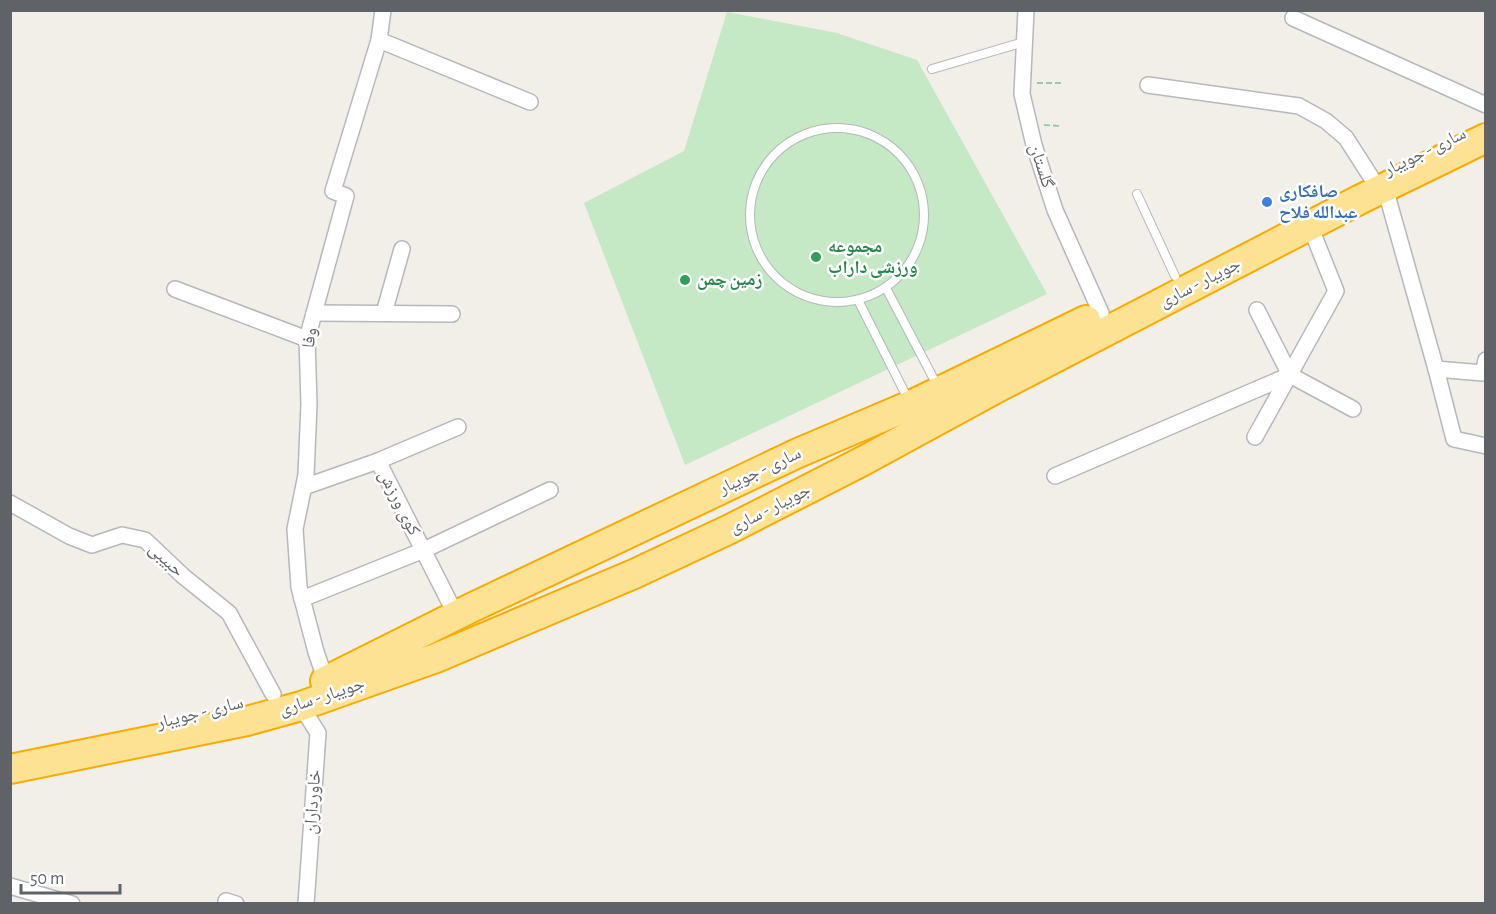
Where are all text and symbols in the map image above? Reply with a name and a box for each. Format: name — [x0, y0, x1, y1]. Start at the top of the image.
street label: ساری - جویبار — [1380, 124, 1469, 181]
street label: گلستان — [1024, 142, 1057, 191]
place label: صافکاری عبدالله فلاح — [1279, 183, 1358, 223]
marker: صافکاری عبدالله فلاح — [1260, 195, 1274, 209]
place label: مجموعه ورزشی داراب — [828, 238, 918, 278]
marker: مجموعه ورزشی داراب — [809, 250, 823, 264]
street label: جویبار - ساری — [1156, 255, 1244, 312]
place label: زمین چمن — [697, 271, 762, 290]
marker: زمین چمن — [678, 273, 692, 287]
street label: وفا — [300, 327, 320, 349]
street label: ساری - جویبار — [715, 444, 804, 499]
street label: کوی ورزش — [374, 467, 423, 539]
street label: جویبار - ساری — [726, 481, 814, 538]
street label: حبیبی — [144, 540, 187, 581]
street label: جویبار - ساری — [277, 675, 367, 720]
street label: ساری - جویبار — [154, 694, 245, 734]
street label: خاورداران — [302, 769, 325, 835]
scale bar — [21, 857, 120, 895]
text: 50 m — [30, 870, 64, 888]

